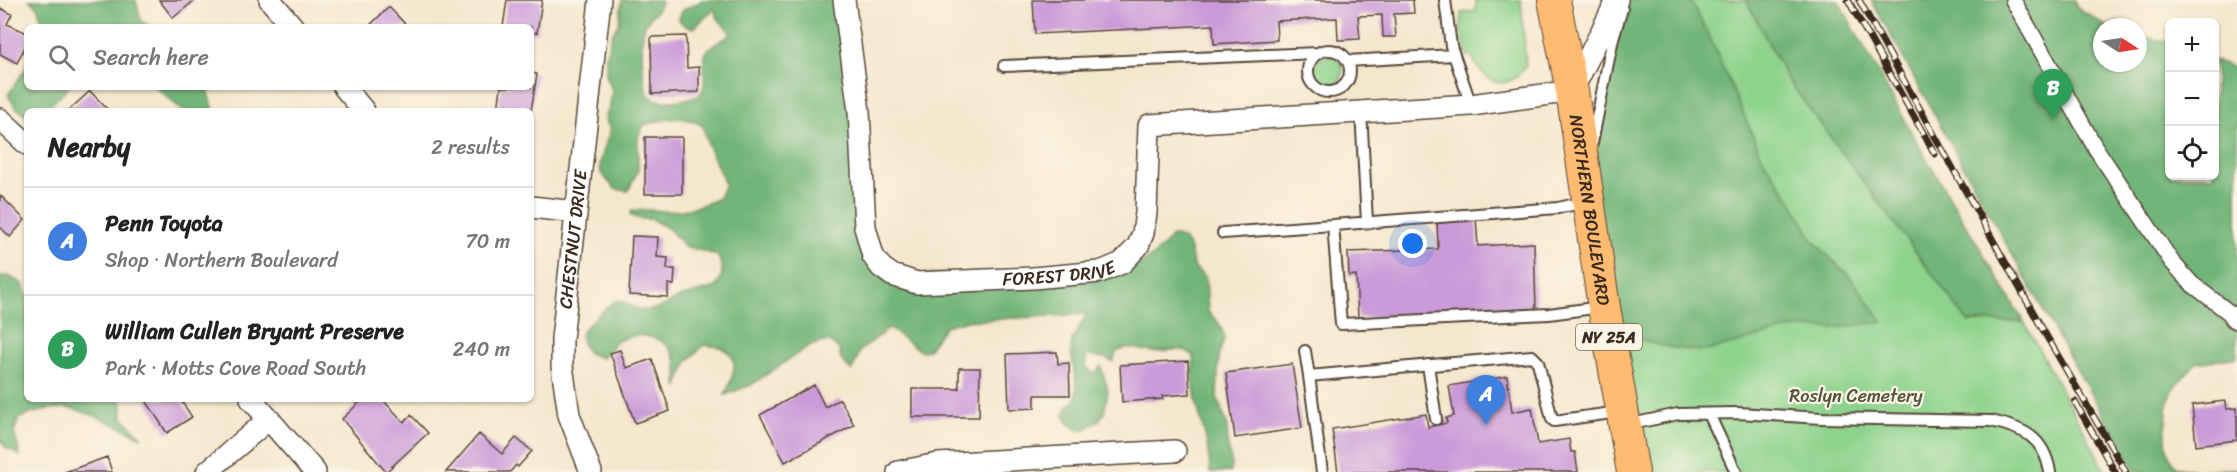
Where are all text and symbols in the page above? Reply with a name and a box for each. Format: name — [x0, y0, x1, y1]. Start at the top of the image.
north arrow — [2093, 18, 2147, 72]
map controls — [2165, 18, 2219, 180]
button: + — [2165, 18, 2219, 72]
search box — [24, 24, 534, 90]
text: Search here — [93, 38, 209, 77]
icon: search — [45, 41, 78, 74]
pin: B — [2034, 70, 2072, 119]
button: − — [2165, 72, 2219, 126]
street label: NORTHERN BOULEVARD — [1560, 112, 1620, 308]
text: Nearby — [48, 124, 130, 170]
button: locate — [2165, 126, 2219, 180]
text: 2 results — [431, 130, 510, 165]
street label: CHESTNUT DRIVE — [550, 167, 597, 310]
text: Penn Toyota — [105, 204, 223, 243]
text: A — [61, 224, 74, 259]
text: 70 m — [465, 224, 510, 259]
your location — [1398, 229, 1427, 258]
text: Shop · Northern Boulevard — [105, 243, 338, 278]
street label: FOREST DRIVE — [1002, 251, 1121, 295]
text: William Cullen Bryant Preserve — [105, 312, 404, 351]
road number: NY 25A — [1576, 324, 1642, 350]
text: B — [61, 332, 74, 367]
text: 240 m — [453, 332, 510, 367]
text: Park · Motts Cove Road South — [105, 351, 366, 386]
pin: A — [1466, 376, 1506, 425]
park label: Roslyn Cemetery — [1789, 380, 1923, 412]

